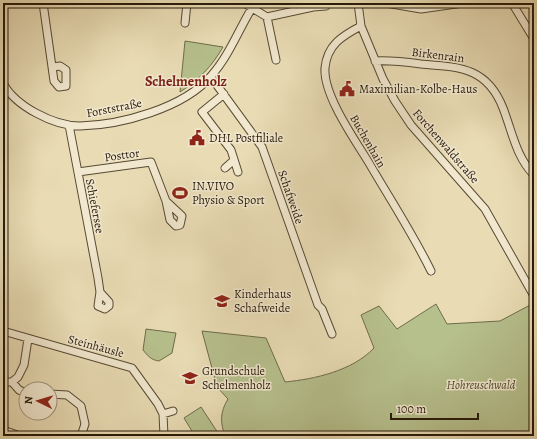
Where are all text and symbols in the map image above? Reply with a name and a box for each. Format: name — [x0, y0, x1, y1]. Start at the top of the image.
street label: Birkenrain — [411, 44, 466, 66]
district label: Schelmenholz — [145, 72, 228, 91]
public building icon: Maximilian-Kolbe-Haus — [338, 80, 356, 98]
place label: Maximilian-Kolbe-Haus — [359, 81, 477, 97]
street label: Forststraße — [85, 95, 143, 121]
street label: Forchenwaldstraße — [409, 105, 483, 187]
street label: Buchenhain — [346, 111, 390, 171]
public building icon: DHL Postfiliale — [188, 129, 206, 147]
place label: DHL Postfiliale — [209, 130, 283, 146]
street label: Posttor — [103, 145, 141, 165]
street label: Schafweide — [274, 168, 308, 226]
street label: Schiefersee — [82, 177, 108, 235]
place label: IN.VIVO Physio & Sport — [192, 178, 265, 208]
sports icon: IN.VIVO Physio & Sport — [171, 184, 189, 202]
place label: Kinderhaus Schafweide — [234, 286, 291, 316]
school or university icon: Kinderhaus Schafweide — [213, 292, 231, 310]
street label: Steinhäusle — [66, 331, 126, 361]
place label: Grundschule Schelmenholz — [202, 363, 271, 393]
school or university icon: Grundschule Schelmenholz — [181, 369, 199, 387]
park label: Hohreuschwald — [447, 377, 516, 393]
north arrow — [18, 381, 58, 421]
scale bar — [391, 395, 478, 421]
text: N — [21, 396, 36, 405]
text: 100 m — [397, 401, 426, 417]

